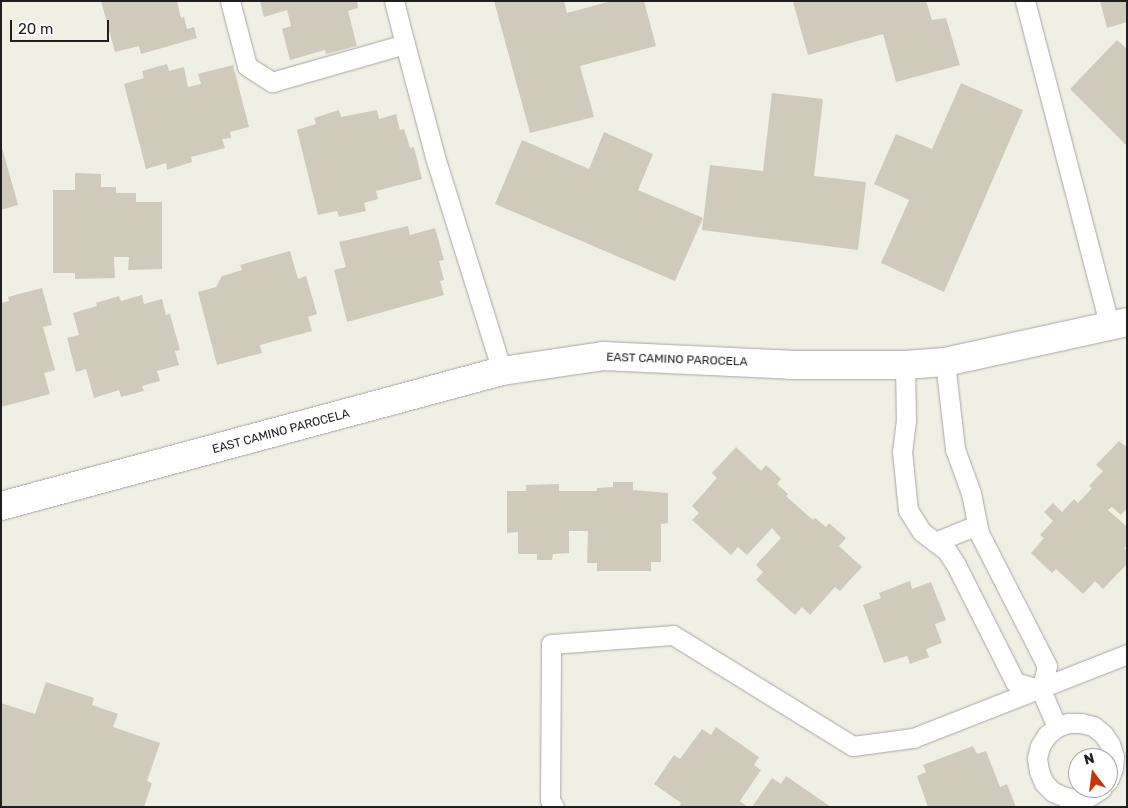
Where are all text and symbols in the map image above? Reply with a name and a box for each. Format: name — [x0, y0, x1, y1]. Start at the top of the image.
scale bar — [12, 10, 111, 42]
text: 20 m — [18, 20, 53, 38]
street label: EAST CAMINO PAROCELA — [606, 350, 748, 370]
street label: EAST CAMINO PAROCELA — [211, 407, 351, 457]
north arrow — [1068, 748, 1118, 798]
text: N — [1082, 749, 1096, 769]

